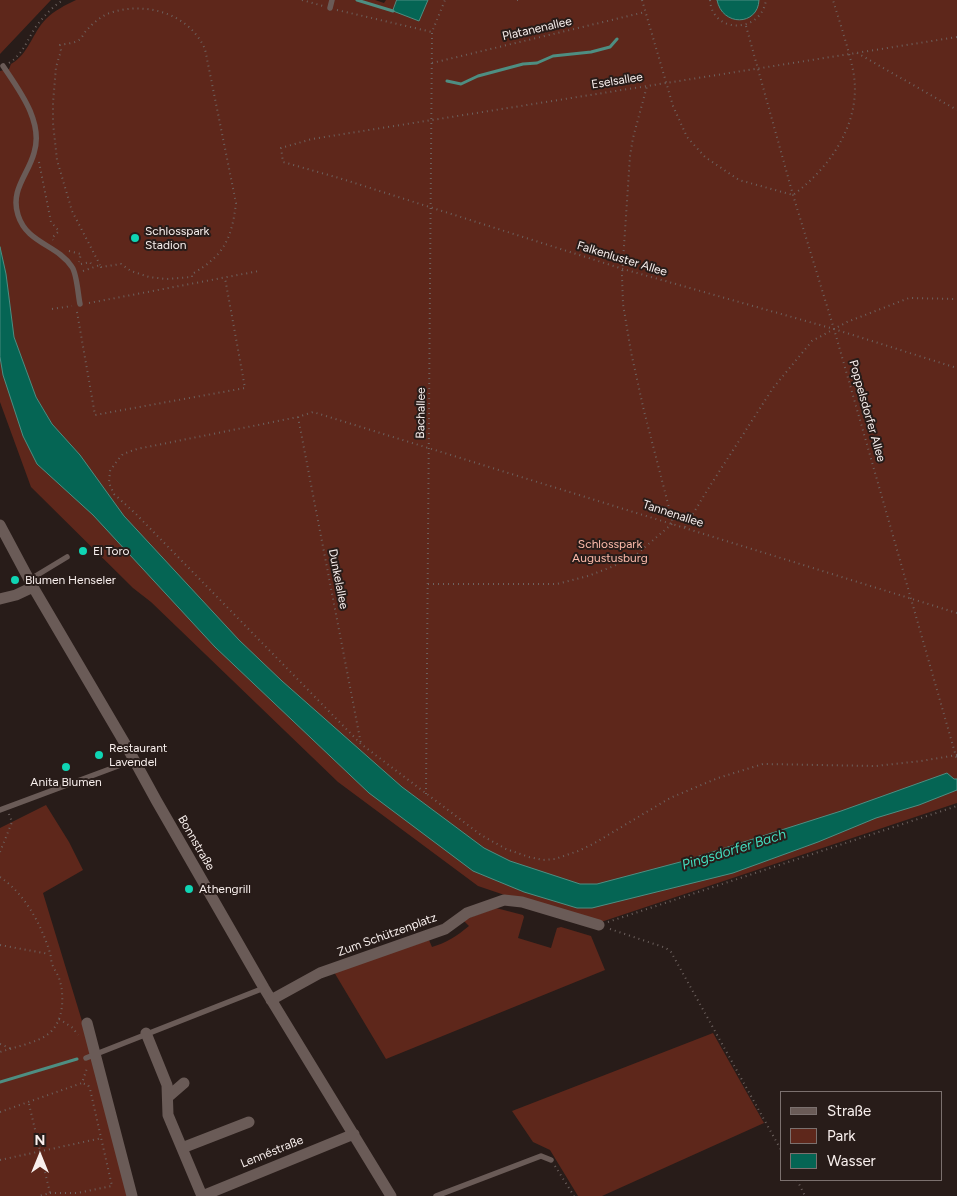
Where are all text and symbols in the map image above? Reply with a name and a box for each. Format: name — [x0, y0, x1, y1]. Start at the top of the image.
street label: Platanenallee — [501, 14, 573, 44]
street label: Eselsallee — [590, 70, 644, 92]
place label: Schlosspark Stadion — [145, 224, 209, 252]
marker: Schlosspark Stadion — [129, 232, 141, 244]
street label: Falkenluster Allee — [575, 238, 669, 280]
street label: Poppelsdorfer Allee — [846, 358, 888, 464]
street label: Bachallee — [413, 387, 429, 439]
street label: Tannenallee — [641, 497, 705, 531]
park label: Schlosspark Augustusburg — [572, 537, 648, 565]
place label: El Toro — [93, 544, 130, 558]
marker: El Toro — [77, 545, 89, 557]
street label: Dunkelallee — [325, 548, 351, 610]
place label: Blumen Henseler — [25, 573, 116, 587]
marker: Blumen Henseler — [9, 574, 21, 586]
place label: Restaurant Lavendel — [109, 741, 167, 769]
marker: Restaurant Lavendel — [93, 749, 105, 761]
marker: Anita Blumen — [60, 761, 72, 773]
place label: Anita Blumen — [30, 775, 102, 789]
street label: Bonnstraße — [174, 813, 218, 873]
water label: Pingsdorfer Bach — [680, 826, 788, 874]
place label: Athengrill — [199, 882, 251, 896]
marker: Athengrill — [183, 883, 195, 895]
street label: Zum Schützenplatz — [335, 910, 439, 960]
legend — [780, 1091, 942, 1181]
text: Straße — [827, 1102, 871, 1120]
text: Park — [827, 1127, 856, 1145]
north arrow — [15, 1131, 65, 1181]
text: N — [35, 1132, 45, 1149]
street label: Lennéstraße — [239, 1133, 305, 1171]
text: Wasser — [827, 1152, 876, 1170]

